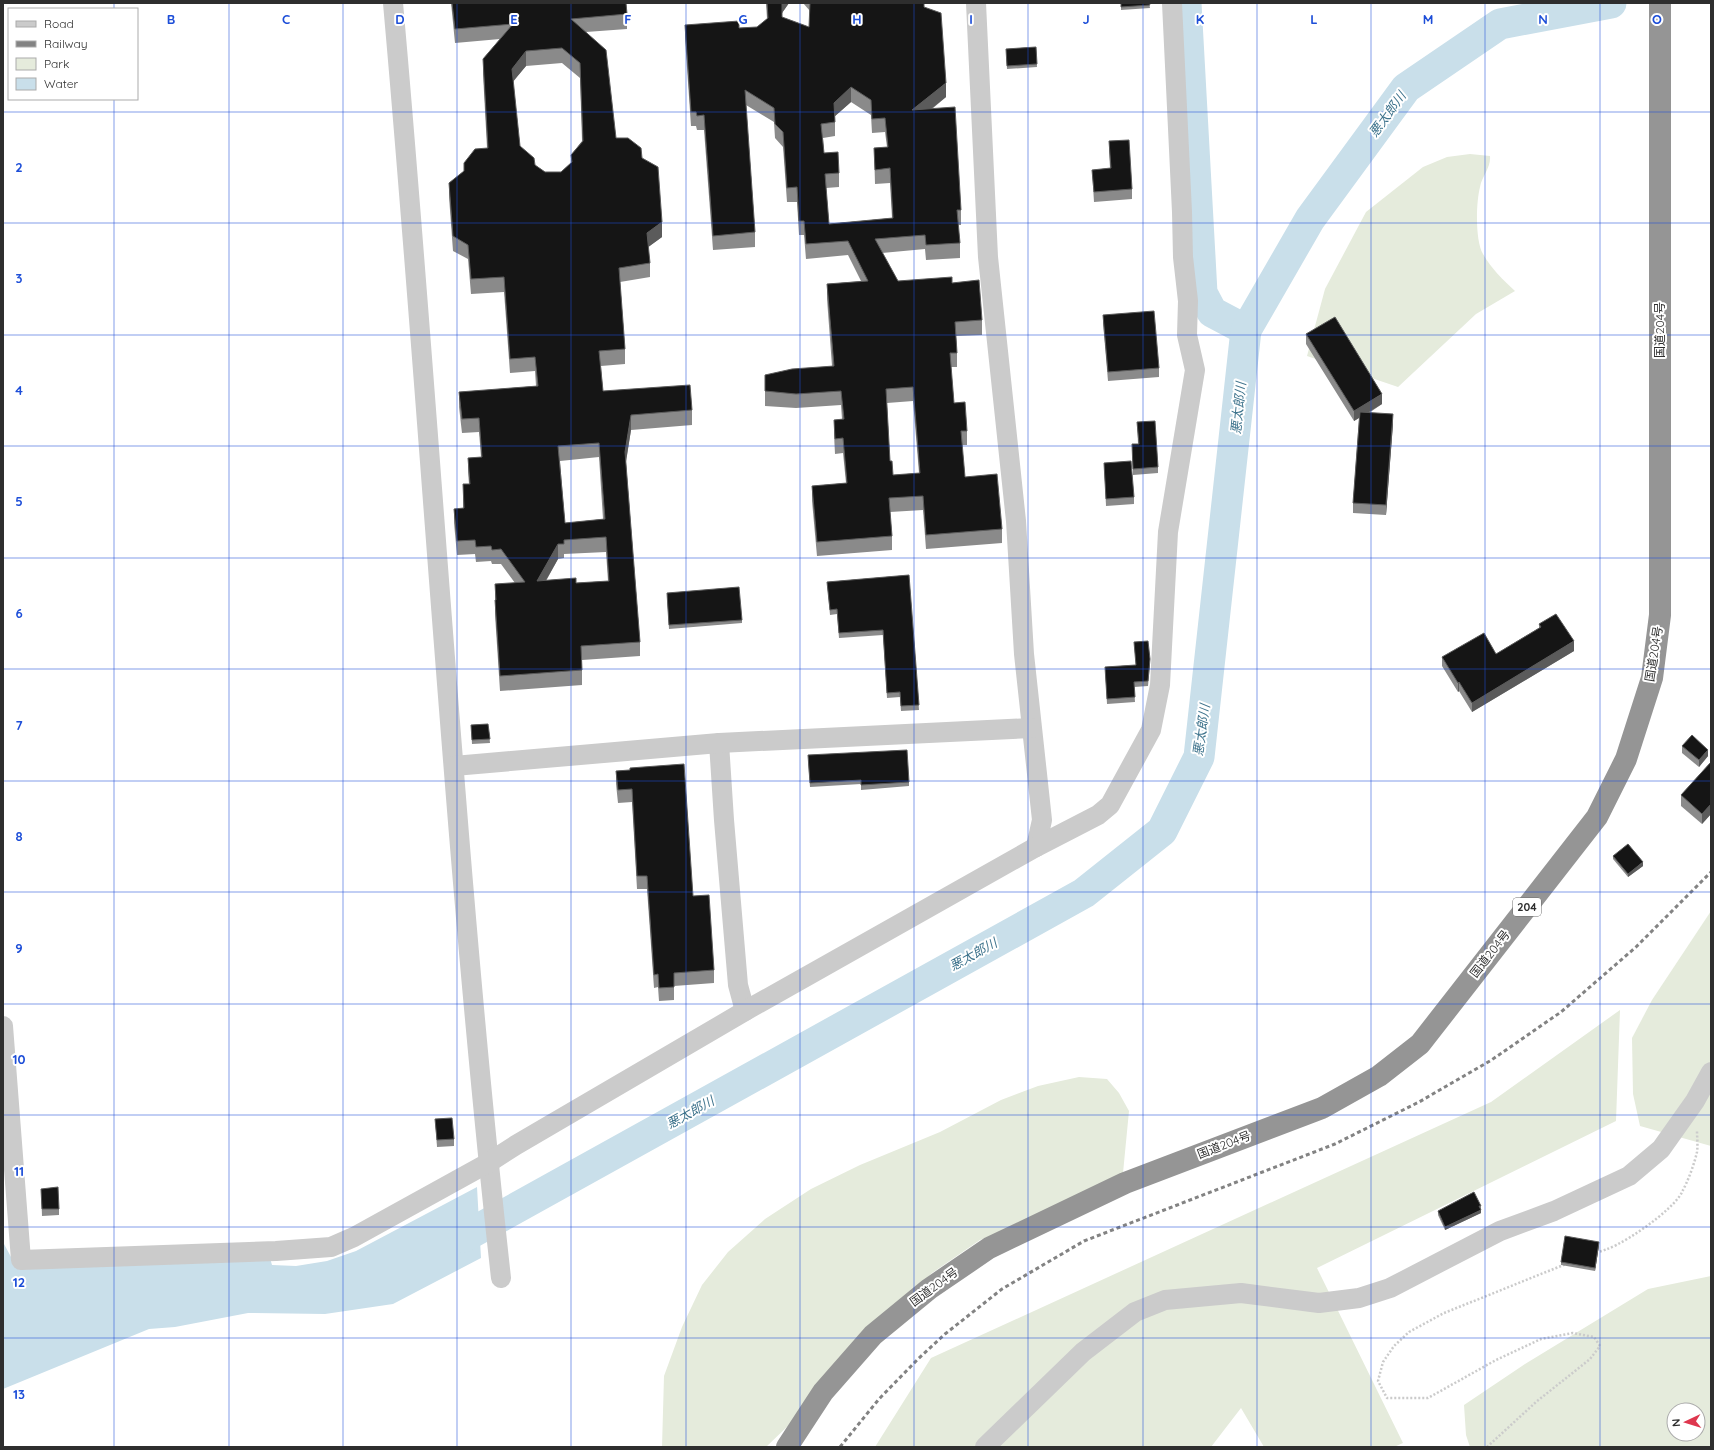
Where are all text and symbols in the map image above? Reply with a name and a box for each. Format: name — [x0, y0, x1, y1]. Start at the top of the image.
legend — [8, 8, 138, 100]
text: B — [167, 11, 175, 27]
text: C — [282, 11, 290, 27]
text: D — [395, 11, 405, 27]
text: E — [510, 11, 518, 27]
text: F — [624, 11, 632, 27]
text: G — [738, 11, 748, 27]
text: H — [852, 11, 862, 27]
text: I — [969, 11, 973, 27]
text: J — [1082, 11, 1090, 27]
text: K — [1196, 11, 1205, 27]
text: L — [1310, 11, 1318, 27]
text: M — [1423, 11, 1433, 27]
text: N — [1538, 11, 1548, 27]
text: O — [1652, 11, 1662, 27]
text: Road — [44, 16, 74, 31]
text: Railway — [44, 36, 88, 51]
text: Park — [44, 56, 69, 71]
text: Water — [44, 76, 79, 91]
water label: 悪太郎川 — [1365, 87, 1410, 140]
text: 2 — [15, 159, 23, 175]
text: 3 — [16, 270, 23, 286]
street label: 国道204号 — [1652, 302, 1667, 358]
water label: 悪太郎川 — [1227, 379, 1249, 435]
text: 4 — [15, 382, 23, 398]
text: 5 — [15, 493, 23, 509]
text: 6 — [15, 605, 23, 621]
street label: 国道204号 — [1642, 625, 1665, 683]
water label: 悪太郎川 — [1189, 701, 1213, 757]
text: 7 — [15, 717, 23, 733]
text: 8 — [15, 828, 23, 844]
road number: 204 — [1513, 898, 1541, 916]
street label: 国道204号 — [1466, 927, 1513, 980]
water label: 悪太郎川 — [946, 933, 1001, 974]
text: 9 — [15, 940, 23, 956]
text: 10 — [12, 1051, 26, 1067]
water label: 悪太郎川 — [663, 1091, 718, 1132]
street label: 国道204号 — [1195, 1127, 1253, 1162]
text: 11 — [14, 1163, 24, 1179]
street label: 国道204号 — [907, 1264, 961, 1309]
text: 12 — [13, 1274, 25, 1290]
text: 13 — [13, 1386, 25, 1402]
north arrow — [1666, 1402, 1706, 1442]
text: N — [1669, 1418, 1683, 1427]

